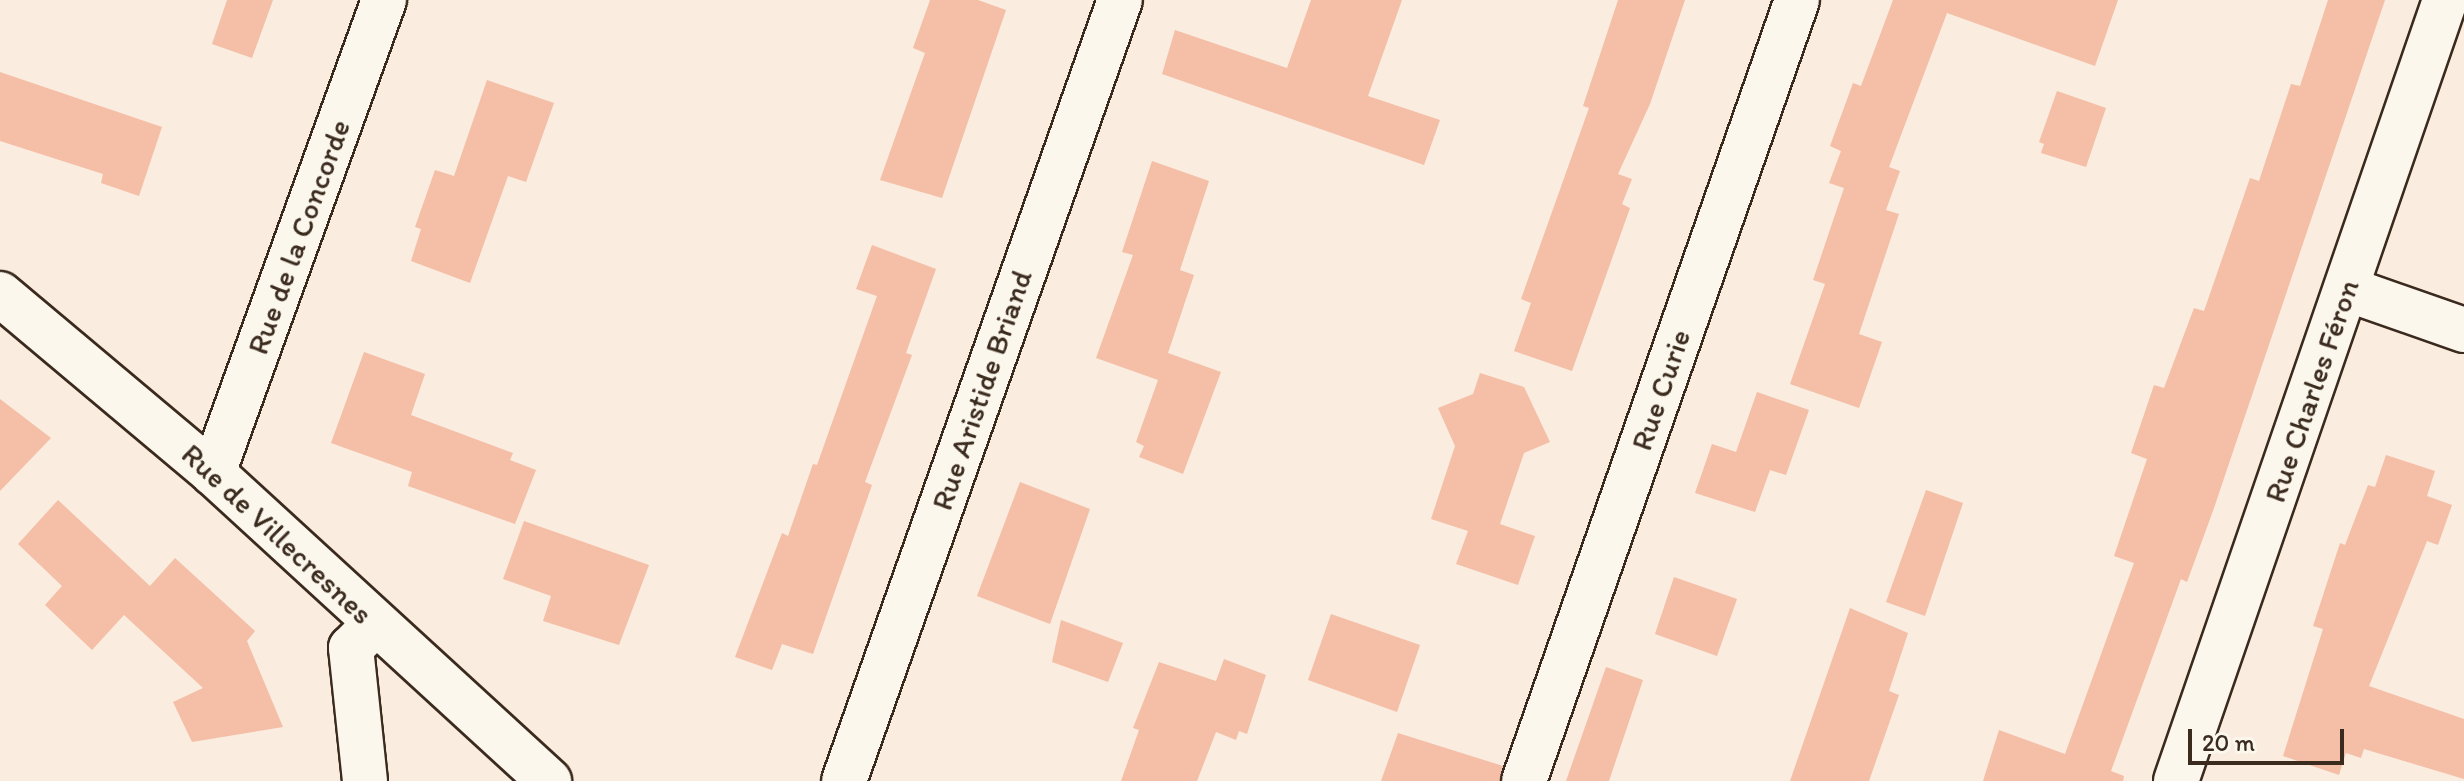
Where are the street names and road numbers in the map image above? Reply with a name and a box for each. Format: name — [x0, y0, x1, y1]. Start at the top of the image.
street label: Rue de la Concorde — [240, 115, 358, 359]
street label: Rue Aristide Briand — [924, 266, 1040, 514]
street label: Rue Charles Féron — [2257, 275, 2367, 507]
street label: Rue Curie — [1624, 325, 1698, 455]
street label: Rue de Villecresnes — [174, 436, 380, 632]

